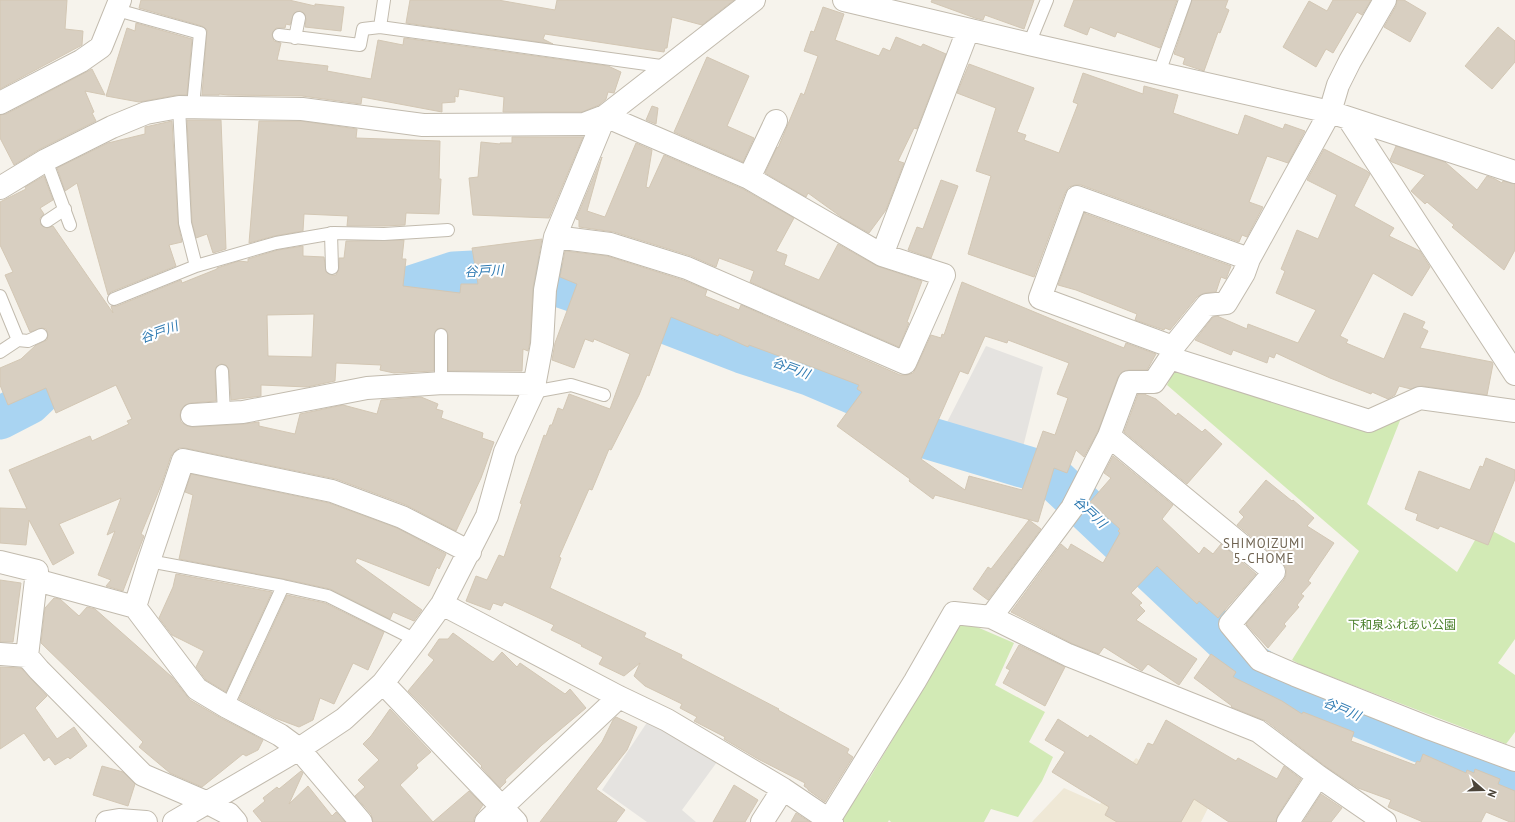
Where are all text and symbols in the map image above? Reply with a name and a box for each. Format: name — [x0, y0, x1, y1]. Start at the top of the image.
water label: 谷戸川 — [464, 261, 506, 281]
water label: 谷戸川 — [138, 317, 182, 347]
water label: 谷戸川 — [770, 353, 814, 383]
water label: 谷戸川 — [1070, 492, 1112, 533]
district label: SHIMOIZUMI 5-CHOME — [1223, 535, 1305, 567]
park label: 下和泉ふれあい公園 — [1348, 617, 1456, 632]
water label: 谷戸川 — [1321, 694, 1365, 725]
north arrow — [1463, 770, 1503, 810]
text: N — [1485, 788, 1500, 799]

